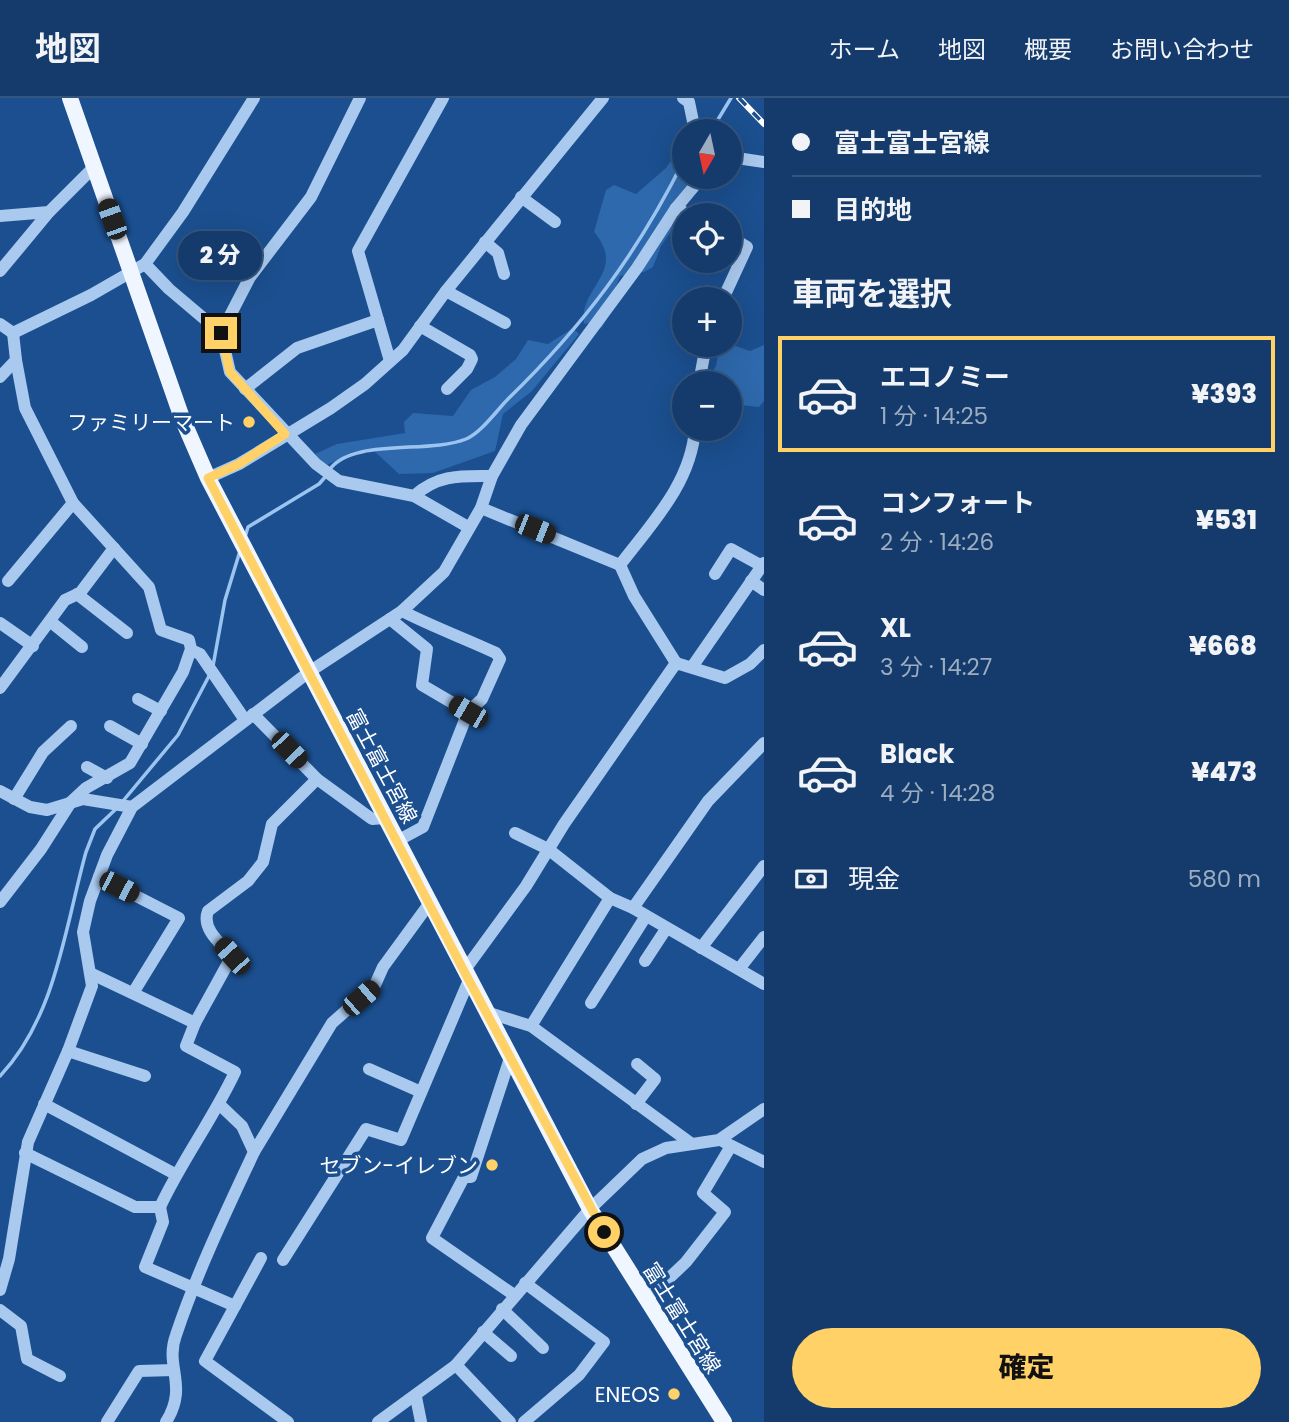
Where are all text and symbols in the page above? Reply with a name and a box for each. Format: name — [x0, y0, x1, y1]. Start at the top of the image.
text: 地図 — [35, 25, 101, 72]
text: ホーム — [829, 33, 900, 66]
text: 地図 — [938, 33, 986, 66]
text: 概要 — [1024, 33, 1072, 66]
text: お問い合わせ — [1110, 33, 1254, 66]
north arrow — [672, 119, 742, 189]
map controls — [672, 119, 742, 441]
text: 富士富士宮線 — [834, 125, 990, 161]
text: 目的地 — [834, 192, 912, 228]
car — [95, 196, 130, 242]
button: locate — [672, 203, 742, 273]
callout: 2 分 — [179, 232, 263, 280]
text: 2 分 — [200, 239, 240, 271]
text: 車両を選択 — [792, 271, 952, 316]
button: + — [672, 287, 742, 357]
route end — [205, 317, 237, 349]
text: エコノミー — [880, 359, 1010, 395]
icon: car — [796, 363, 859, 426]
button: − — [672, 371, 742, 441]
text: ¥393 — [1191, 376, 1257, 412]
text: 1 分 · 14:25 — [880, 400, 988, 432]
place label: ファミリーマート — [67, 408, 235, 437]
marker: ファミリーマート — [241, 414, 257, 430]
text: コンフォート — [880, 485, 1035, 521]
icon: car — [796, 489, 859, 552]
text: ¥531 — [1196, 502, 1257, 538]
car — [512, 511, 559, 547]
text: 2 分 · 14:26 — [880, 526, 994, 558]
text: XL — [880, 610, 911, 646]
icon: car — [796, 615, 859, 678]
text: ¥668 — [1189, 628, 1257, 664]
text: 3 分 · 14:27 — [880, 651, 992, 683]
car — [445, 692, 492, 732]
street label: 富士富士宮線 — [340, 704, 424, 828]
car — [267, 728, 312, 772]
text: Black — [880, 736, 954, 772]
icon: car — [796, 741, 859, 804]
text: ¥473 — [1191, 754, 1257, 790]
text: 4 分 · 14:28 — [880, 777, 995, 809]
icon: cash — [792, 860, 830, 898]
text: 現金 — [848, 861, 900, 897]
text: 580 m — [1188, 863, 1261, 895]
car — [96, 868, 143, 906]
car — [211, 933, 254, 979]
car — [339, 976, 384, 1020]
place label: セブン-イレブン — [319, 1151, 478, 1180]
marker: セブン-イレブン — [484, 1157, 500, 1173]
route start — [588, 1216, 620, 1248]
street label: 富士富士宮線 — [636, 1257, 728, 1379]
button: 確定 — [792, 1328, 1261, 1408]
place label: ENEOS — [595, 1380, 660, 1409]
marker: ENEOS — [666, 1386, 682, 1402]

